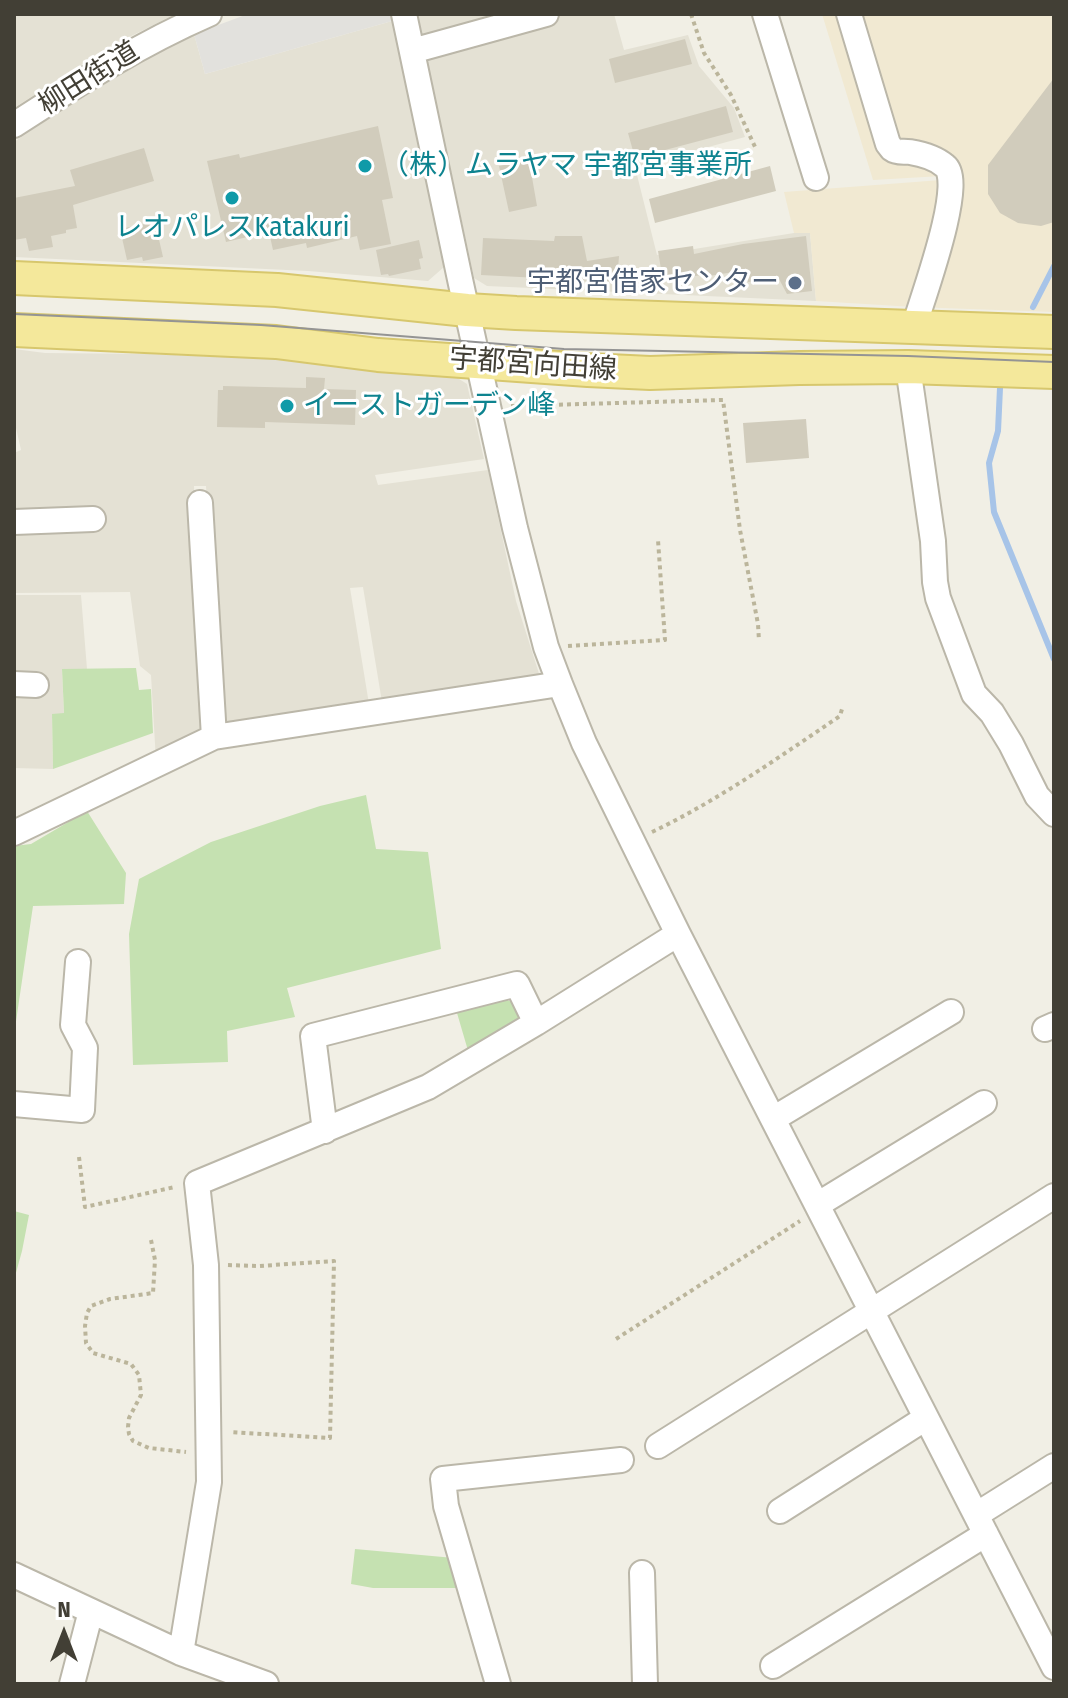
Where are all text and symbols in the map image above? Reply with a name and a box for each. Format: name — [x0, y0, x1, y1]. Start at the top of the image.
street label: 柳田街道 — [33, 35, 145, 123]
place label: （株）ムラヤマ 宇都宮事業所 — [381, 149, 752, 183]
marker: （株）ムラヤマ 宇都宮事業所 — [356, 157, 374, 175]
marker: レオパレスKatakuri — [223, 189, 241, 207]
place label: レオパレスKatakuri — [114, 211, 350, 245]
place label: 宇都宮借家センター — [527, 266, 779, 300]
marker: 宇都宮借家センター — [786, 274, 804, 292]
street label: 宇都宮向田線 — [448, 342, 618, 388]
place label: イーストガーデン峰 — [303, 389, 555, 423]
marker: イーストガーデン峰 — [278, 397, 296, 415]
north arrow — [24, 1594, 104, 1674]
text: N — [57, 1596, 71, 1623]

